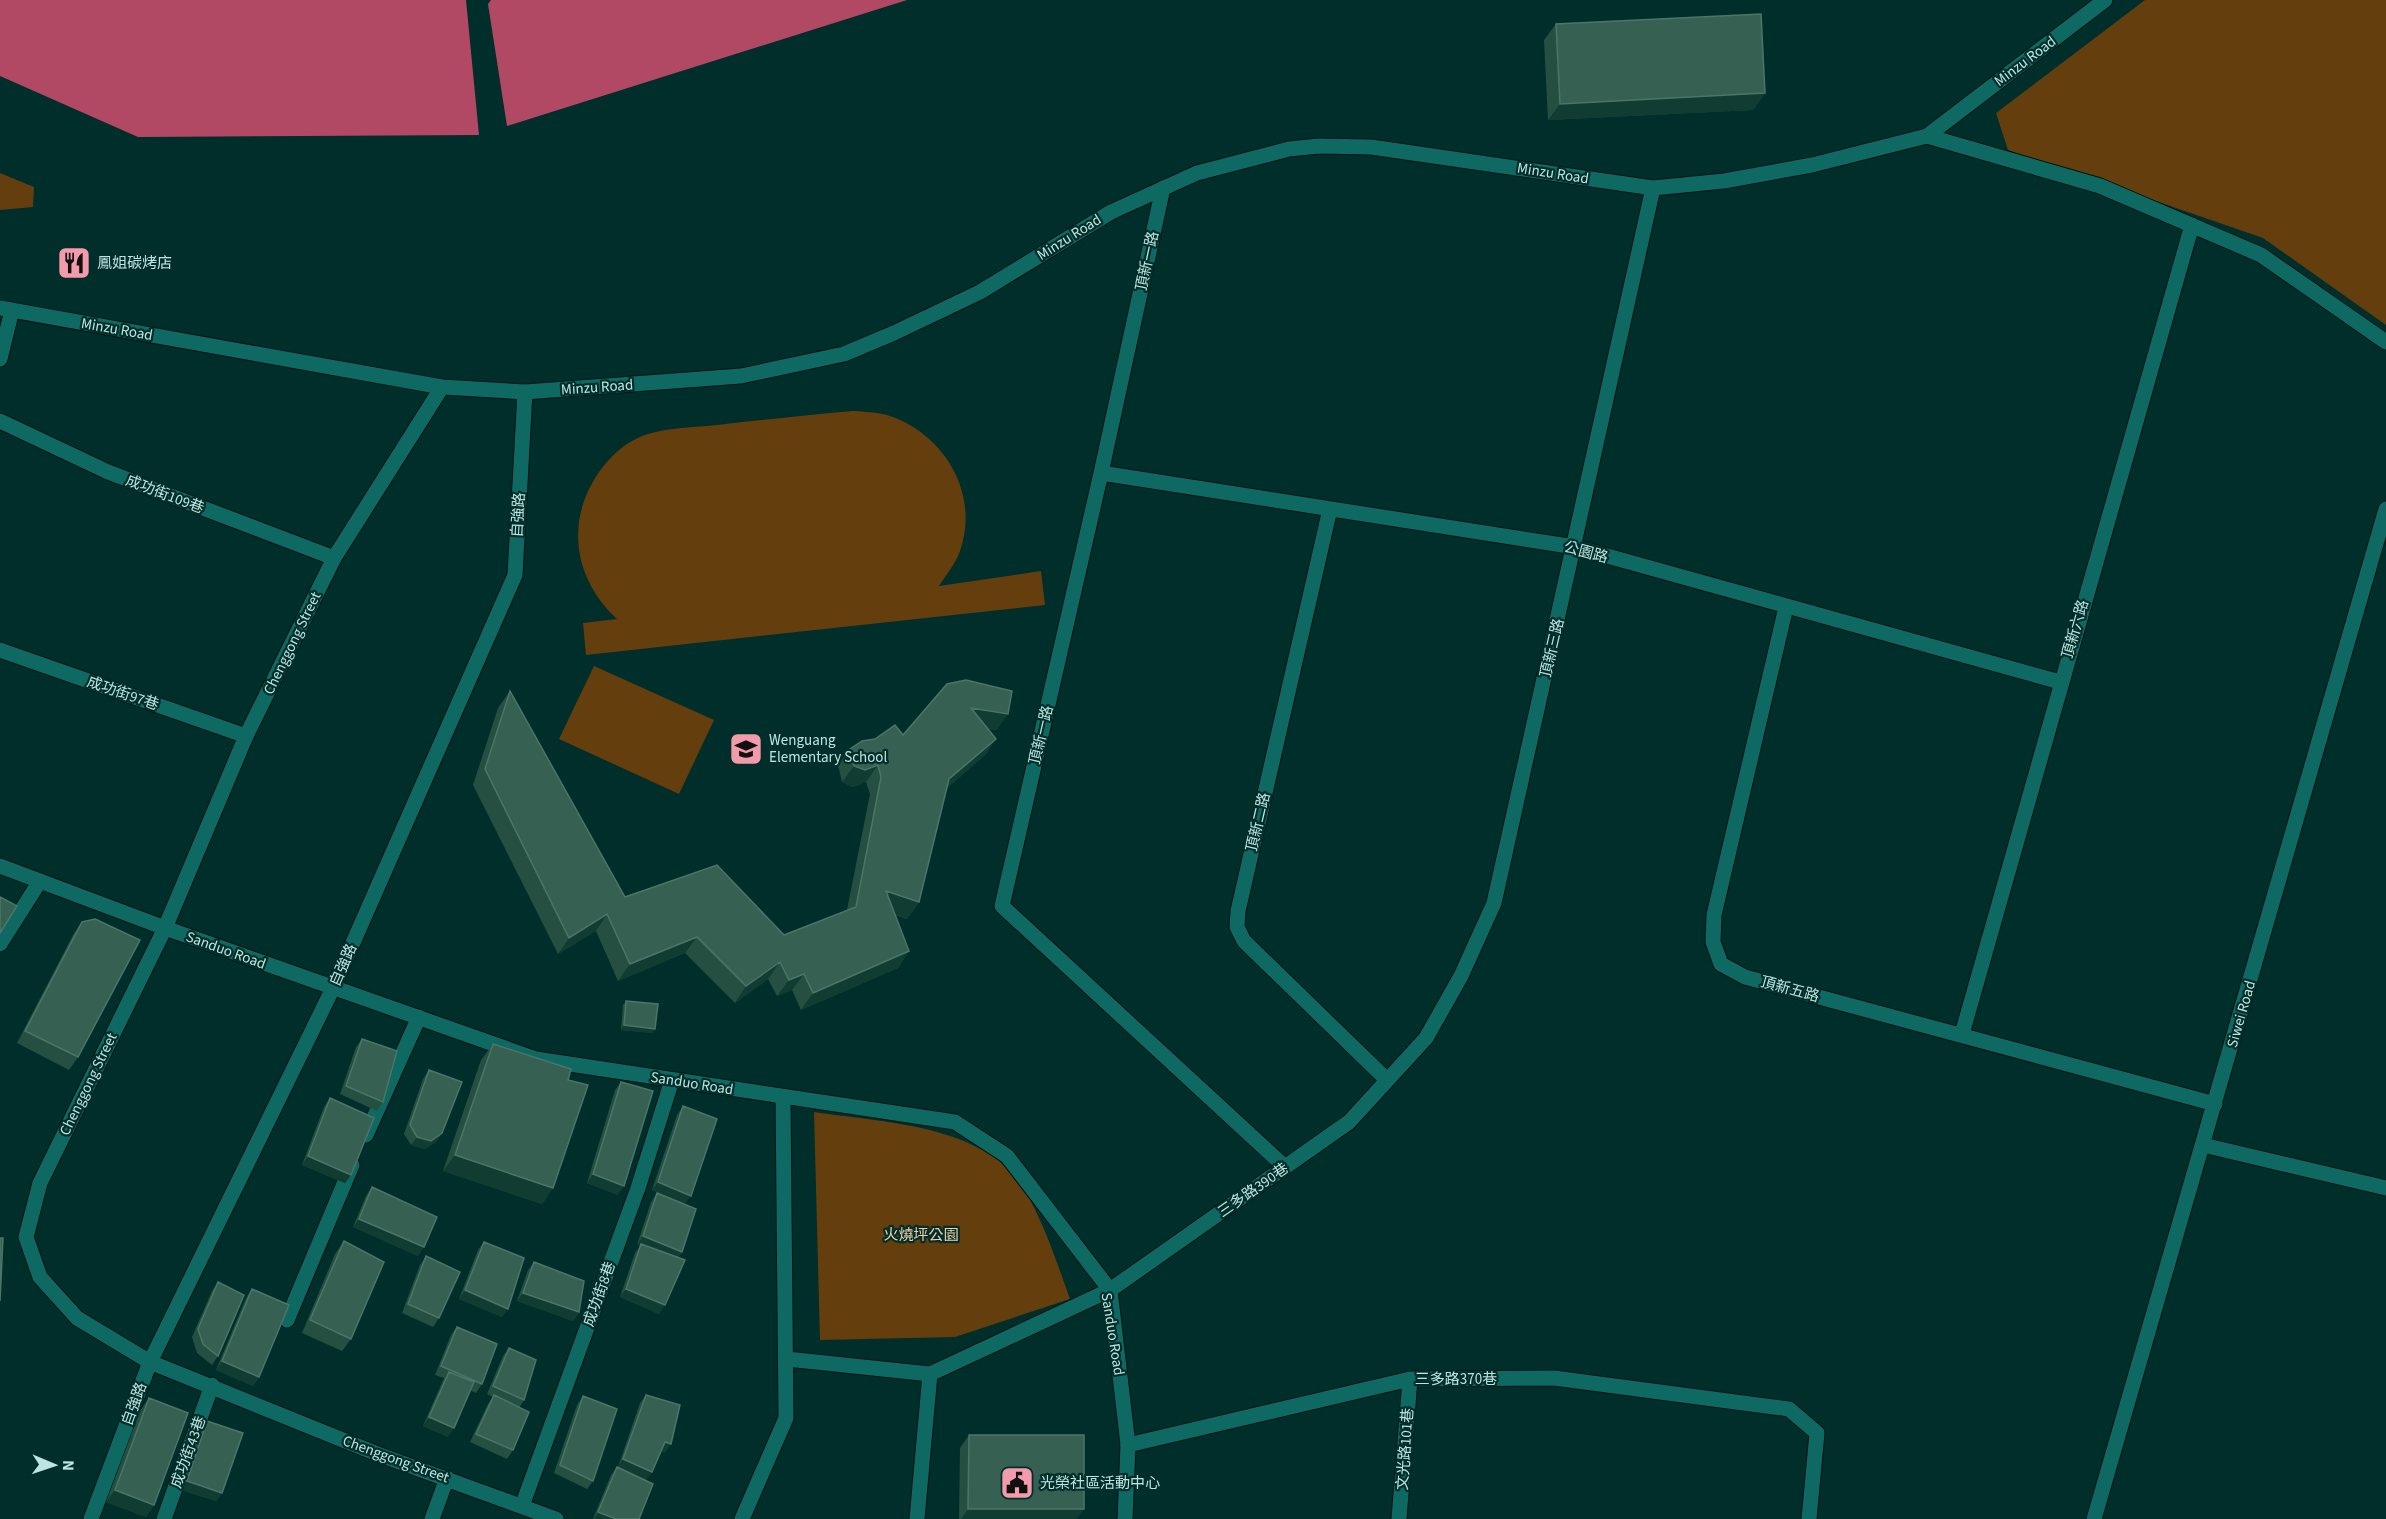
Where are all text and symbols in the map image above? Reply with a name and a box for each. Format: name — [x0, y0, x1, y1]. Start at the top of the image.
street label: Minzu Road — [1990, 31, 2061, 92]
street label: Minzu Road — [1516, 157, 1590, 190]
street label: Minzu Road — [1033, 209, 1106, 266]
street label: 頂新一路 — [1131, 230, 1164, 293]
restaurant icon: 鳳姐碳烤店 — [56, 245, 92, 281]
place label: 鳳姐碳烤店 — [97, 253, 172, 274]
street label: Minzu Road — [79, 313, 154, 346]
street label: Minzu Road — [560, 374, 634, 400]
street label: 成功街109巷 — [123, 470, 207, 519]
street label: 自強路 — [507, 492, 530, 538]
street label: 公園路 — [1561, 537, 1610, 568]
street label: Chenggong Street — [259, 588, 326, 698]
street label: 頂新六路 — [2057, 597, 2094, 661]
street label: 頂新三路 — [1536, 617, 1569, 680]
street label: 成功街97巷 — [84, 671, 162, 716]
street label: 頂新一路 — [1025, 704, 1058, 767]
place label: Wenguang Elementary School — [769, 730, 887, 768]
school or university icon: Wenguang Elementary School — [728, 731, 764, 767]
street label: 頂新二路 — [1242, 791, 1275, 854]
street label: Sanduo Road — [183, 926, 269, 975]
street label: 自強路 — [325, 940, 362, 990]
street label: 頂新五路 — [1758, 972, 1822, 1007]
street label: Siwei Road — [2222, 978, 2261, 1050]
street label: Chenggong Street — [55, 1029, 122, 1139]
street label: Sanduo Road — [649, 1067, 735, 1100]
street label: 三多路390巷 — [1214, 1158, 1293, 1223]
park label: 火燒坪公園 — [883, 1225, 959, 1246]
street label: 成功街8巷 — [578, 1259, 621, 1329]
street label: Sanduo Road — [1096, 1291, 1129, 1377]
street label: 三多路370巷 — [1415, 1369, 1497, 1390]
street label: 自強路 — [117, 1379, 152, 1429]
street label: 文光路101巷 — [1392, 1407, 1419, 1491]
street label: 成功街43巷 — [166, 1413, 211, 1491]
street label: Chenggong Street — [340, 1430, 452, 1488]
north arrow — [24, 1435, 84, 1495]
text: N — [57, 1460, 79, 1471]
public building icon: 光榮社區活動中心 — [999, 1465, 1035, 1501]
place label: 光榮社區活動中心 — [1040, 1473, 1160, 1494]

